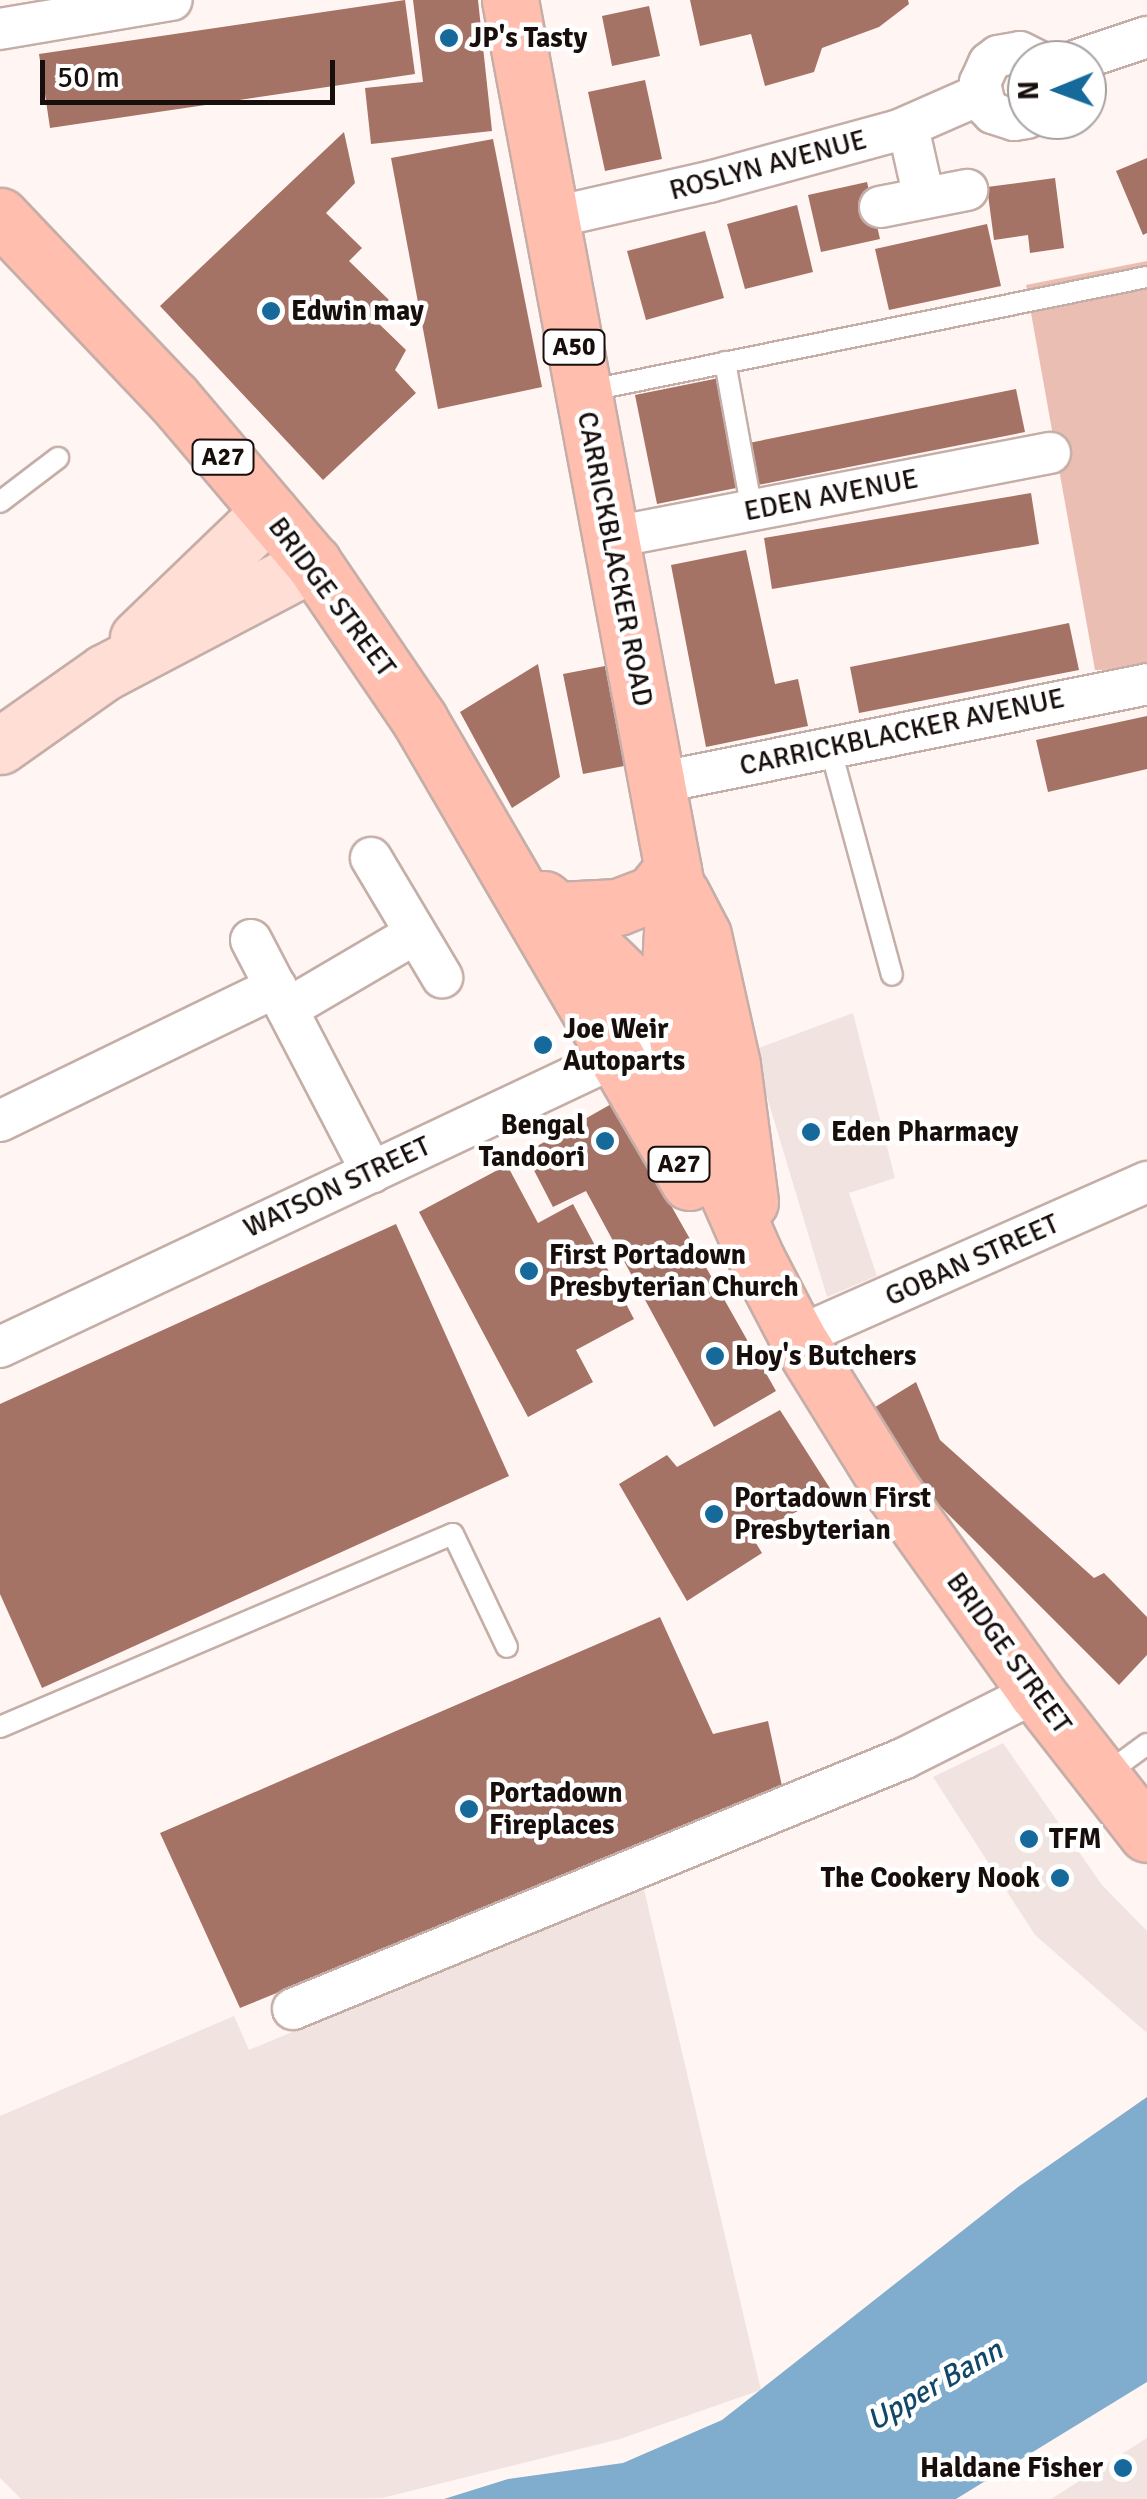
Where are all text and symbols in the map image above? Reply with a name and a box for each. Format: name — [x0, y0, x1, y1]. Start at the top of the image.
place label: JP's Tasty — [469, 21, 587, 55]
marker: JP's Tasty — [438, 27, 460, 49]
scale bar — [45, 40, 340, 102]
north arrow — [1007, 40, 1107, 140]
text: 50 m — [57, 59, 120, 96]
text: N — [1012, 80, 1046, 101]
street label: ROSLYN AVENUE — [666, 123, 870, 207]
place label: Edwin may — [291, 294, 424, 328]
marker: Edwin may — [260, 300, 282, 322]
road number: A50 — [542, 327, 606, 367]
street label: CARRICKBLACKER ROAD — [570, 409, 660, 709]
road number: A27 — [190, 437, 256, 477]
street label: EDEN AVENUE — [741, 462, 921, 528]
street label: BRIDGE STREET — [261, 511, 403, 683]
street label: CARRICKBLACKER AVENUE — [737, 681, 1067, 783]
place label: Joe Weir Autoparts — [563, 1012, 685, 1078]
marker: Joe Weir Autoparts — [532, 1034, 554, 1056]
place label: Bengal Tandoori — [479, 1108, 585, 1174]
place label: Eden Pharmacy — [831, 1115, 1018, 1149]
marker: Eden Pharmacy — [800, 1121, 822, 1143]
street label: WATSON STREET — [238, 1129, 436, 1245]
marker: Bengal Tandoori — [594, 1130, 616, 1152]
road number: A27 — [646, 1144, 712, 1184]
street label: GOBAN STREET — [880, 1207, 1064, 1313]
place label: First Portadown Presbyterian Church — [549, 1238, 799, 1304]
marker: First Portadown Presbyterian Church — [518, 1260, 540, 1282]
place label: Hoy's Butchers — [735, 1339, 916, 1373]
marker: Hoy's Butchers — [704, 1345, 726, 1367]
place label: Portadown First Presbyterian — [734, 1481, 931, 1547]
marker: Portadown First Presbyterian — [703, 1503, 725, 1525]
street label: BRIDGE STREET — [939, 1566, 1079, 1740]
place label: Portadown Fireplaces — [489, 1776, 623, 1842]
marker: Portadown Fireplaces — [458, 1798, 480, 1820]
place label: TFM — [1049, 1822, 1102, 1856]
marker: TFM — [1018, 1828, 1040, 1850]
place label: The Cookery Nook — [821, 1861, 1040, 1895]
marker: The Cookery Nook — [1049, 1867, 1071, 1889]
water label: Upper Bann — [861, 2333, 1009, 2439]
place label: Haldane Fisher — [920, 2451, 1103, 2485]
marker: Haldane Fisher — [1112, 2457, 1134, 2479]

